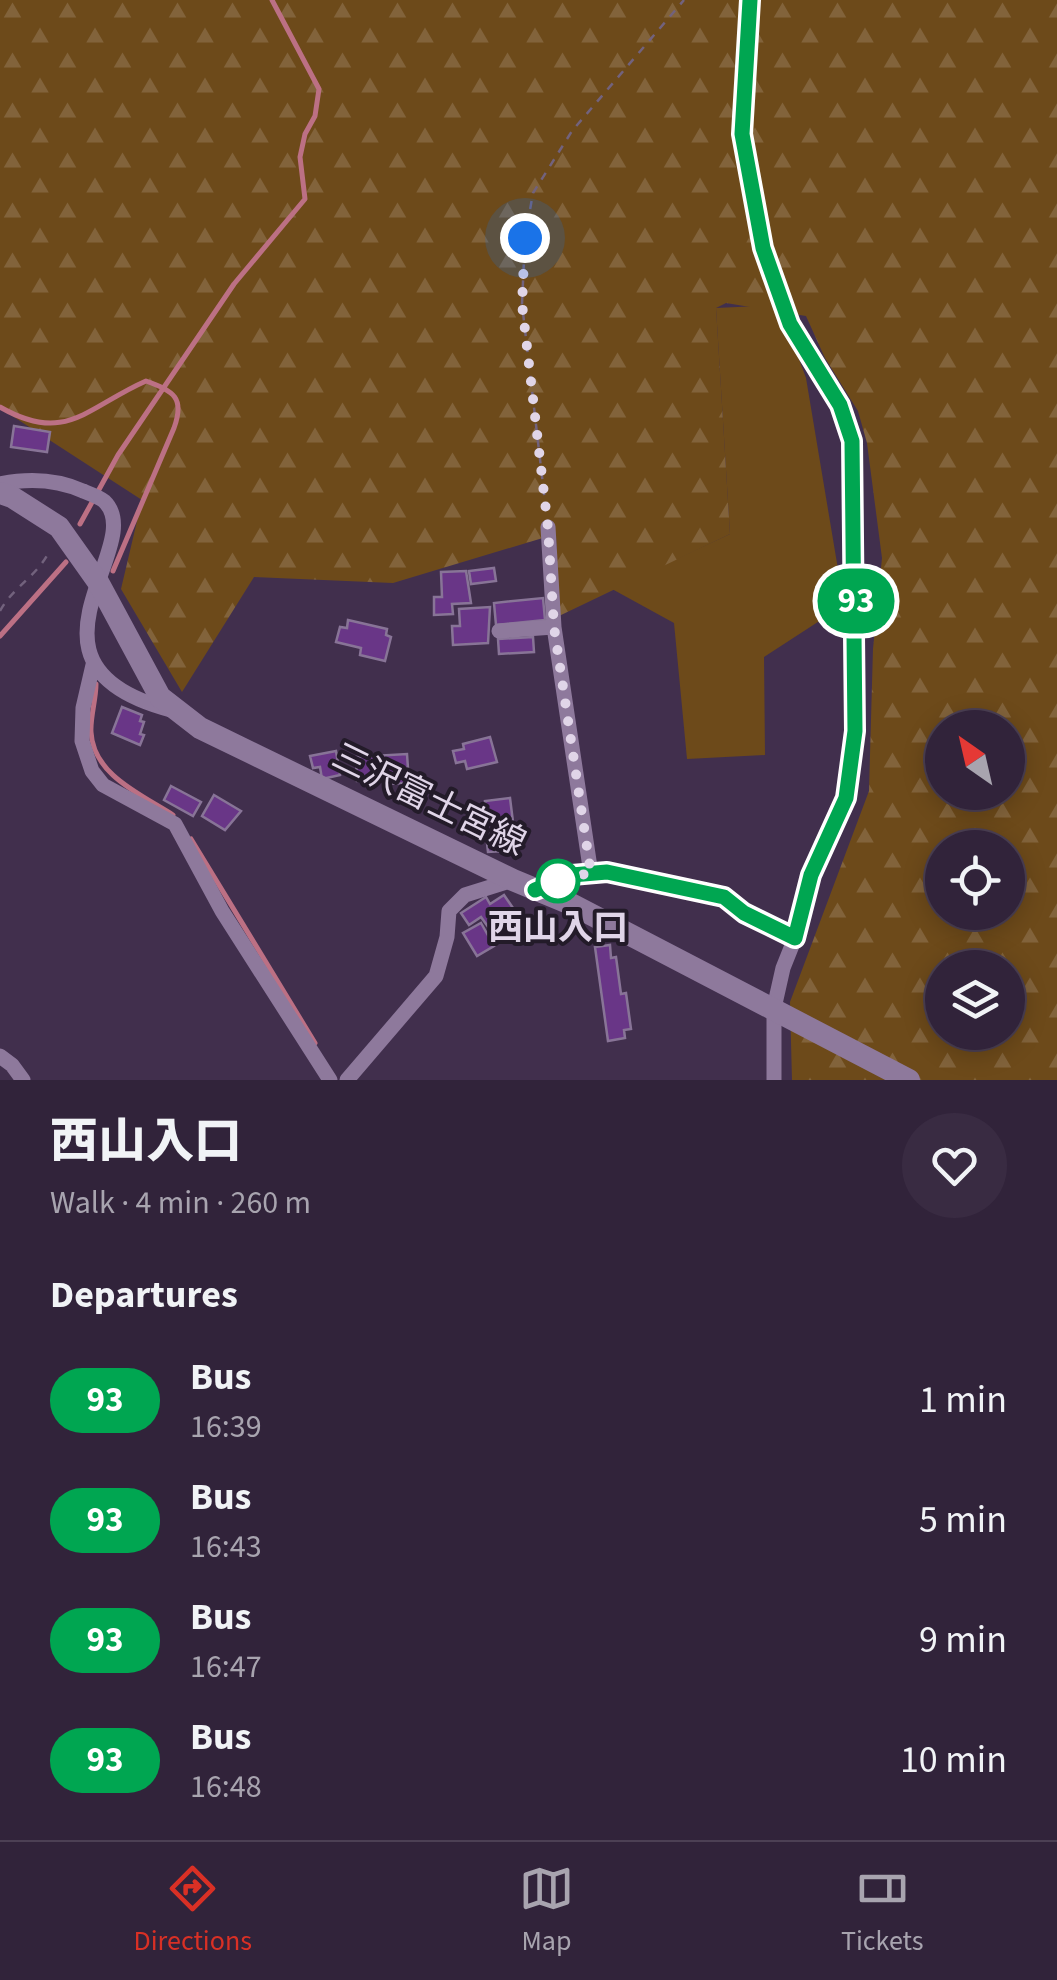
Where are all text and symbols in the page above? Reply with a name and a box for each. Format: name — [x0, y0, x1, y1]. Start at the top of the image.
your location — [500, 213, 550, 263]
line badge: 93 — [811, 568, 901, 634]
text: 93 — [838, 576, 874, 626]
north arrow — [925, 710, 1025, 810]
map controls — [925, 710, 1025, 1050]
street label: 三沢富士宮線 — [324, 731, 534, 869]
button: locate — [925, 830, 1025, 930]
marker: 西山入口 — [537, 860, 579, 902]
place label: 西山入口 — [488, 903, 628, 953]
button: layers — [925, 950, 1025, 1050]
text: 西山入口 — [50, 1108, 242, 1176]
button: heart — [902, 1113, 1007, 1218]
text: Walk · 4 min · 260 m — [50, 1180, 311, 1226]
text: Departures — [50, 1268, 238, 1322]
text: Bus — [190, 1350, 251, 1404]
text: 1 min — [919, 1373, 1007, 1427]
text: 93 — [87, 1375, 123, 1425]
text: 16:39 — [190, 1404, 262, 1450]
text: Bus — [190, 1470, 251, 1524]
text: 5 min — [919, 1493, 1007, 1547]
text: 93 — [87, 1495, 123, 1545]
text: 16:43 — [190, 1524, 262, 1570]
text: Bus — [190, 1590, 251, 1644]
text: 9 min — [919, 1613, 1007, 1667]
text: 93 — [87, 1615, 123, 1665]
text: 16:47 — [190, 1644, 262, 1690]
text: Bus — [190, 1710, 251, 1764]
text: 10 min — [900, 1733, 1007, 1787]
text: 93 — [87, 1735, 123, 1785]
text: 16:48 — [190, 1764, 262, 1810]
tab: Directions — [133, 1861, 252, 1961]
tab: Map — [519, 1861, 574, 1961]
tab: Tickets — [841, 1861, 924, 1961]

